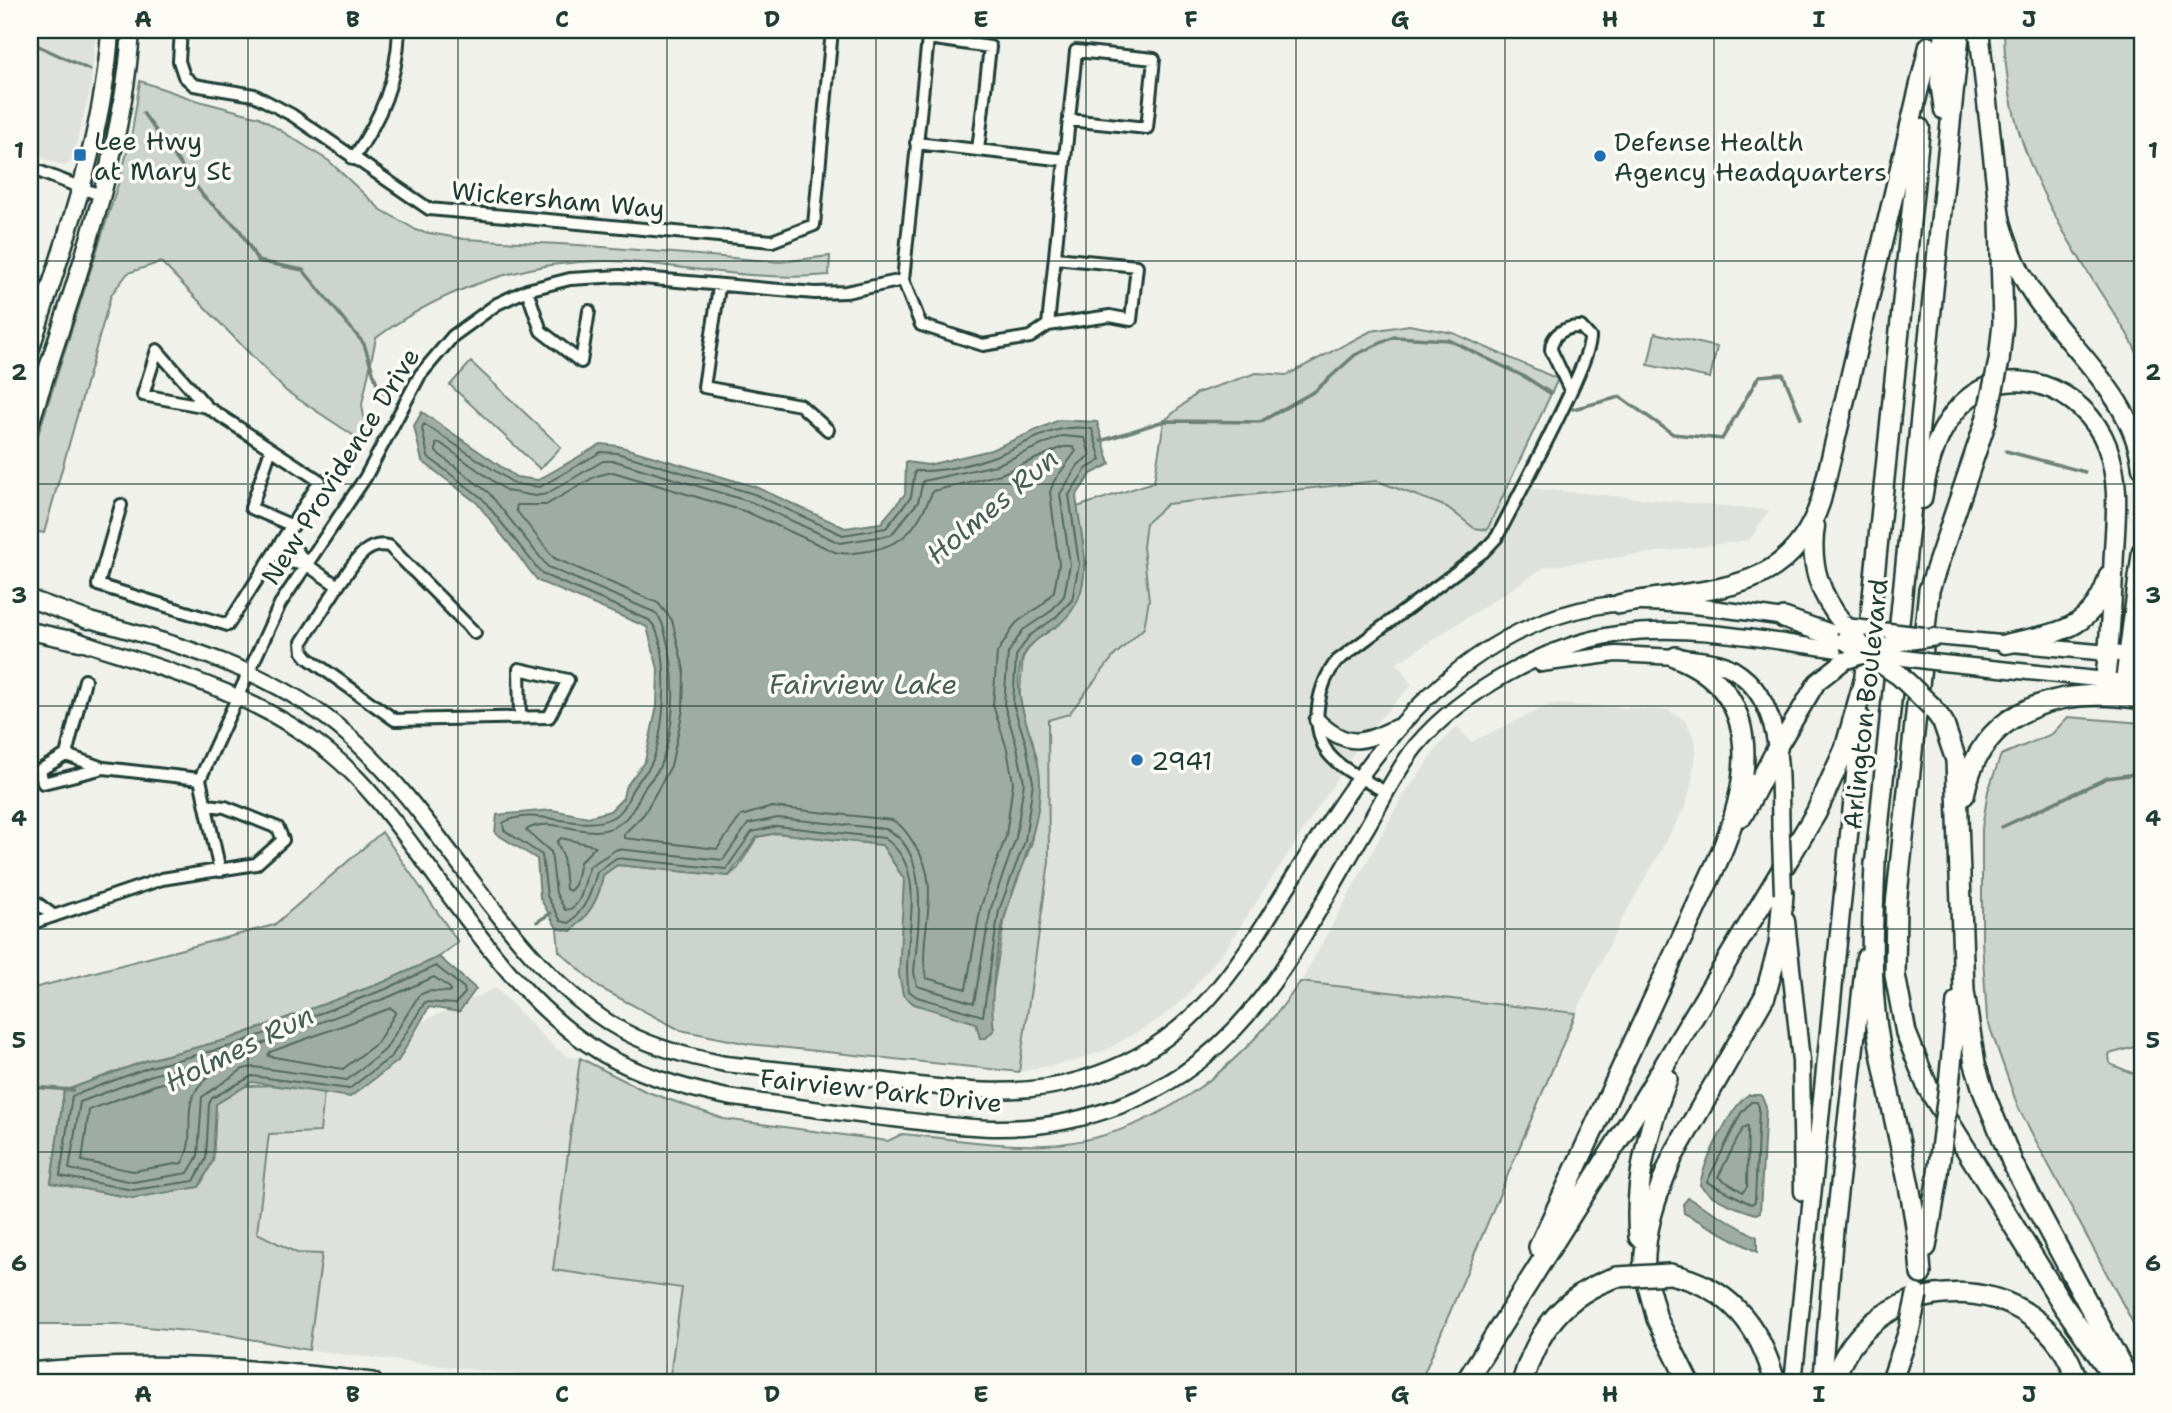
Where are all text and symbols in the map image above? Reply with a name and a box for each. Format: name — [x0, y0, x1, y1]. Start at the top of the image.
text: A — [134, 4, 152, 34]
text: B — [346, 4, 360, 34]
text: C — [555, 4, 569, 34]
text: D — [764, 4, 780, 34]
text: E — [973, 4, 989, 34]
text: F — [1184, 4, 1198, 34]
text: G — [1391, 4, 1410, 34]
text: H — [1602, 4, 1618, 34]
text: I — [1813, 4, 1826, 34]
text: J — [2022, 4, 2036, 34]
place label: Lee Hwy at Mary St — [94, 123, 232, 188]
place label: Defense Health Agency Headquarters — [1614, 124, 1887, 189]
text: 1 — [14, 135, 24, 165]
text: 1 — [2148, 135, 2158, 165]
marker: Lee Hwy at Mary St — [72, 147, 88, 163]
marker: Defense Health Agency Headquarters — [1592, 148, 1608, 164]
street label: Wickersham Way — [450, 172, 666, 226]
street label: New Providence Drive — [253, 341, 427, 591]
text: 2 — [11, 357, 27, 387]
text: 2 — [2145, 357, 2161, 387]
water label: Holmes Run — [918, 439, 1066, 573]
street label: Arlington Boulevard — [1834, 577, 1896, 831]
text: 3 — [11, 580, 27, 610]
text: 3 — [2145, 580, 2161, 610]
water label: Fairview Lake — [769, 665, 957, 703]
place label: 2941 — [1151, 743, 1213, 778]
marker: 2941 — [1129, 752, 1145, 768]
text: 4 — [11, 803, 27, 833]
text: 4 — [2145, 803, 2161, 833]
water label: Holmes Run — [158, 995, 320, 1101]
text: 5 — [12, 1025, 26, 1055]
text: 5 — [2146, 1025, 2160, 1055]
street label: Fairview Park Drive — [758, 1060, 1004, 1120]
text: 6 — [11, 1248, 27, 1278]
text: 6 — [2145, 1248, 2161, 1278]
text: A — [134, 1379, 152, 1409]
text: B — [346, 1379, 360, 1409]
text: C — [555, 1379, 569, 1409]
text: D — [764, 1379, 780, 1409]
text: E — [973, 1379, 989, 1409]
text: F — [1184, 1379, 1198, 1409]
text: G — [1391, 1379, 1410, 1409]
text: H — [1602, 1379, 1618, 1409]
text: I — [1813, 1379, 1826, 1409]
text: J — [2022, 1379, 2036, 1409]

